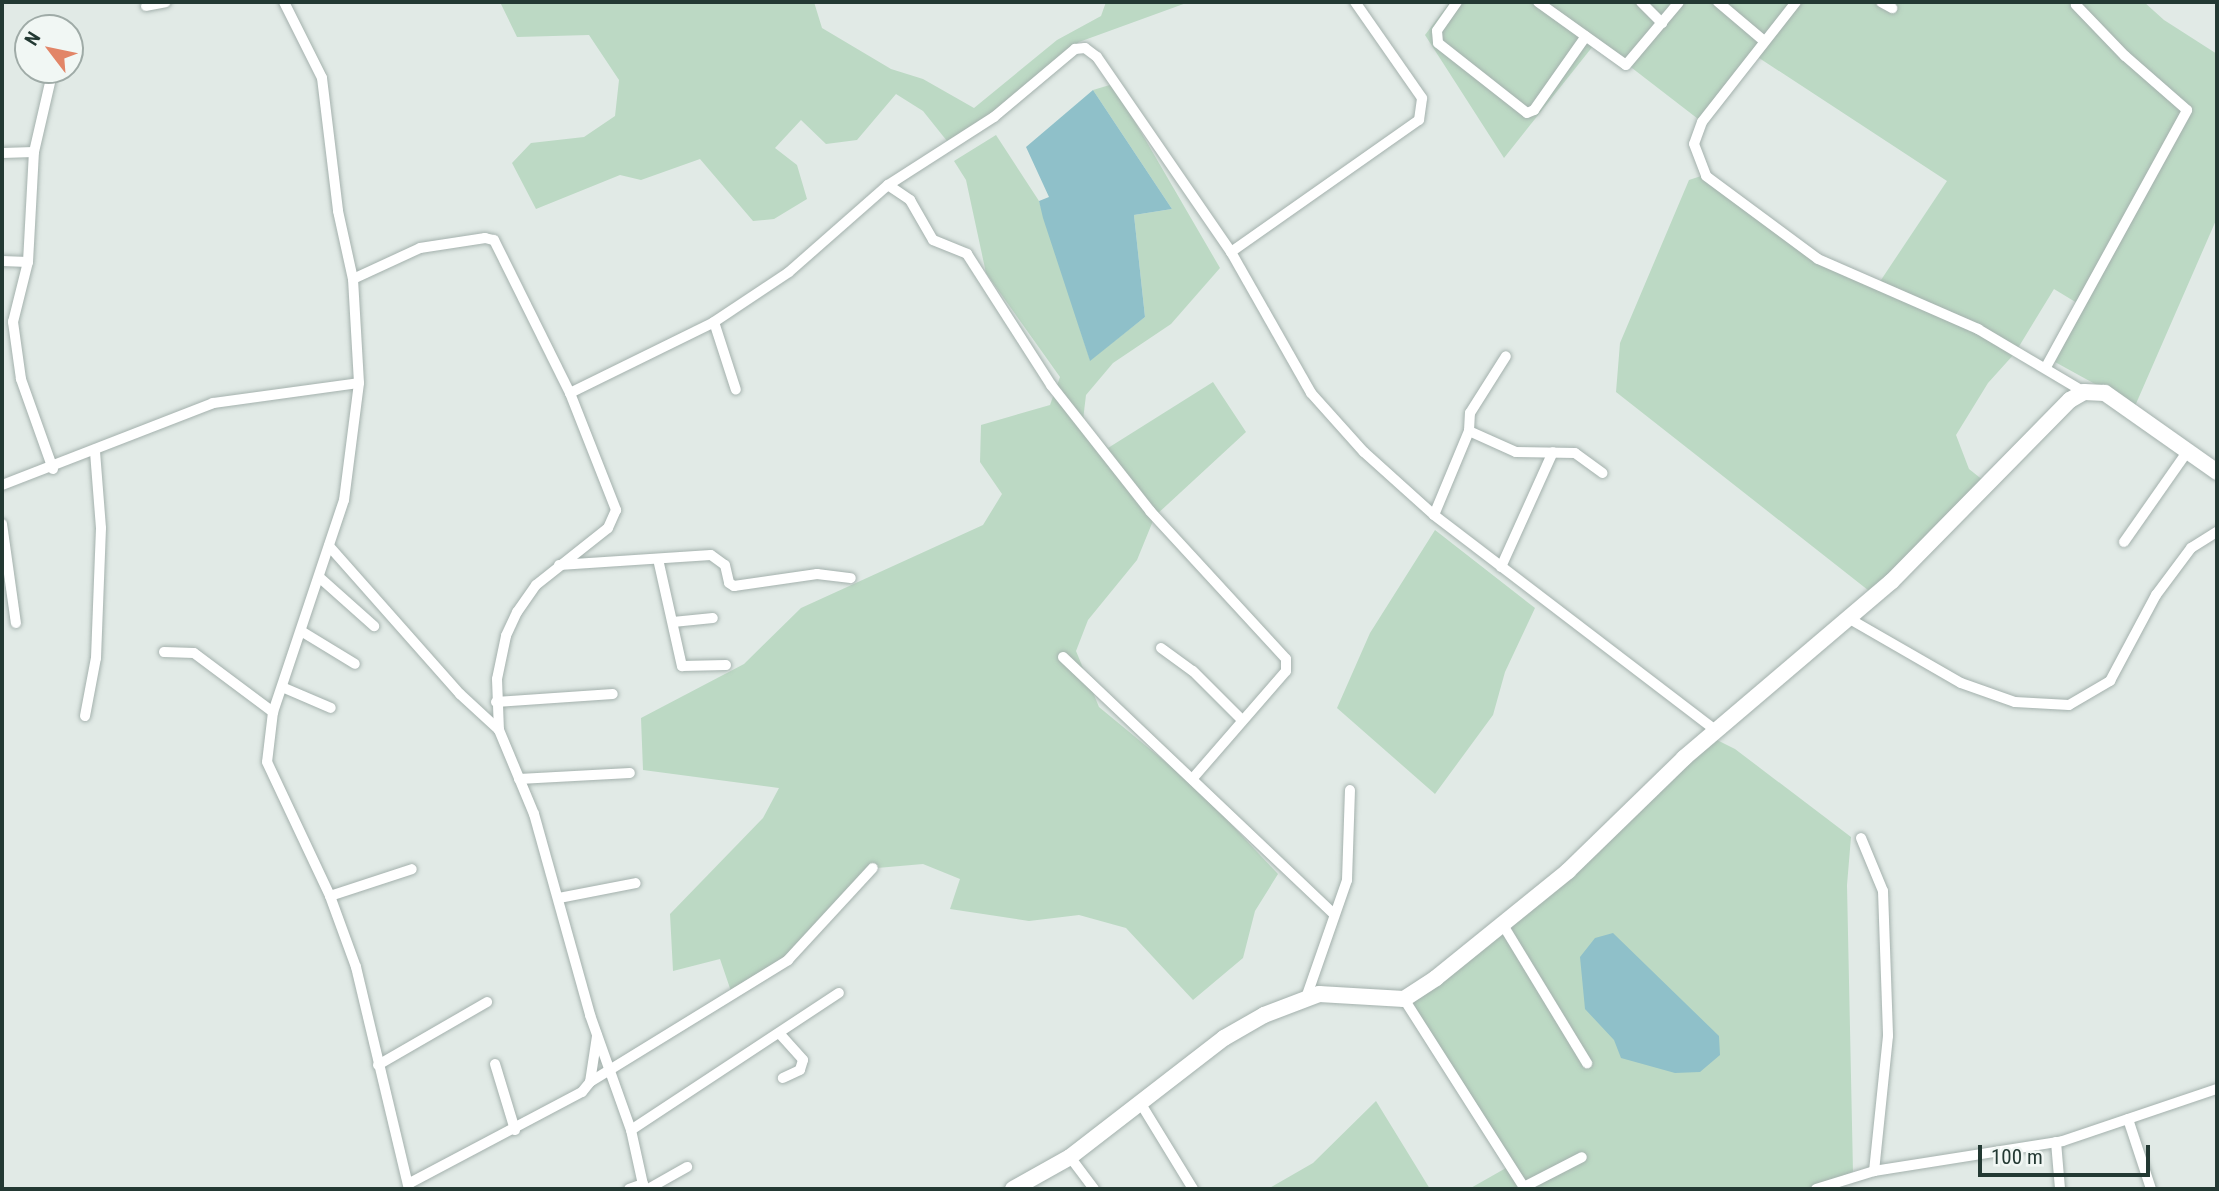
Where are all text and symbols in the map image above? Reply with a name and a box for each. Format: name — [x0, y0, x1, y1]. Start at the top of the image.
north arrow — [14, 14, 84, 84]
text: N — [20, 28, 45, 50]
scale bar — [1981, 1132, 2152, 1176]
text: 100 m — [1991, 1145, 2043, 1169]

